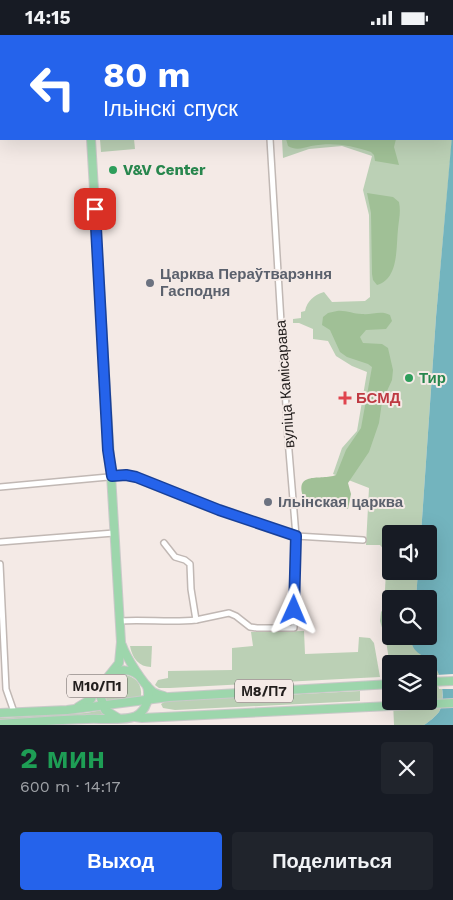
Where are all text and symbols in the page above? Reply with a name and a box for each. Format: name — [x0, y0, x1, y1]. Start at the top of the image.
text: 14:15 — [25, 6, 70, 29]
text: 80 m — [103, 54, 190, 96]
icon: left — [20, 55, 85, 120]
text: Ільінскі спуск — [103, 96, 238, 121]
place label: V&V Center — [123, 161, 206, 179]
marker: V&V Center — [107, 164, 119, 176]
pin — [74, 188, 116, 230]
icon: arrive — [81, 195, 109, 223]
place label: Царква Пераўтварэння Гасподня — [160, 265, 332, 300]
marker: Царква Пераўтварэння Гасподня — [144, 277, 156, 289]
street label: вуліца Камісарава — [272, 319, 298, 449]
place label: Тир — [419, 369, 446, 387]
marker: Тир — [403, 372, 415, 384]
place label: БСМД — [356, 389, 401, 407]
marker: БСМД — [338, 391, 352, 405]
place label: Ільінская царква — [278, 493, 404, 511]
marker: Ільінская царква — [262, 496, 274, 508]
map controls — [382, 525, 437, 710]
button: sound — [382, 525, 437, 580]
position arrow — [267, 583, 319, 635]
button: search — [382, 590, 437, 645]
button: layers — [382, 655, 437, 710]
road number: М10/П1 — [67, 675, 127, 697]
road number: М8/П7 — [235, 679, 293, 703]
text: 2 мин — [20, 740, 105, 775]
button: close — [381, 742, 433, 794]
text: 600 m · 14:17 — [20, 777, 121, 796]
button: Выход — [20, 832, 222, 890]
button: Поделиться — [232, 832, 433, 890]

